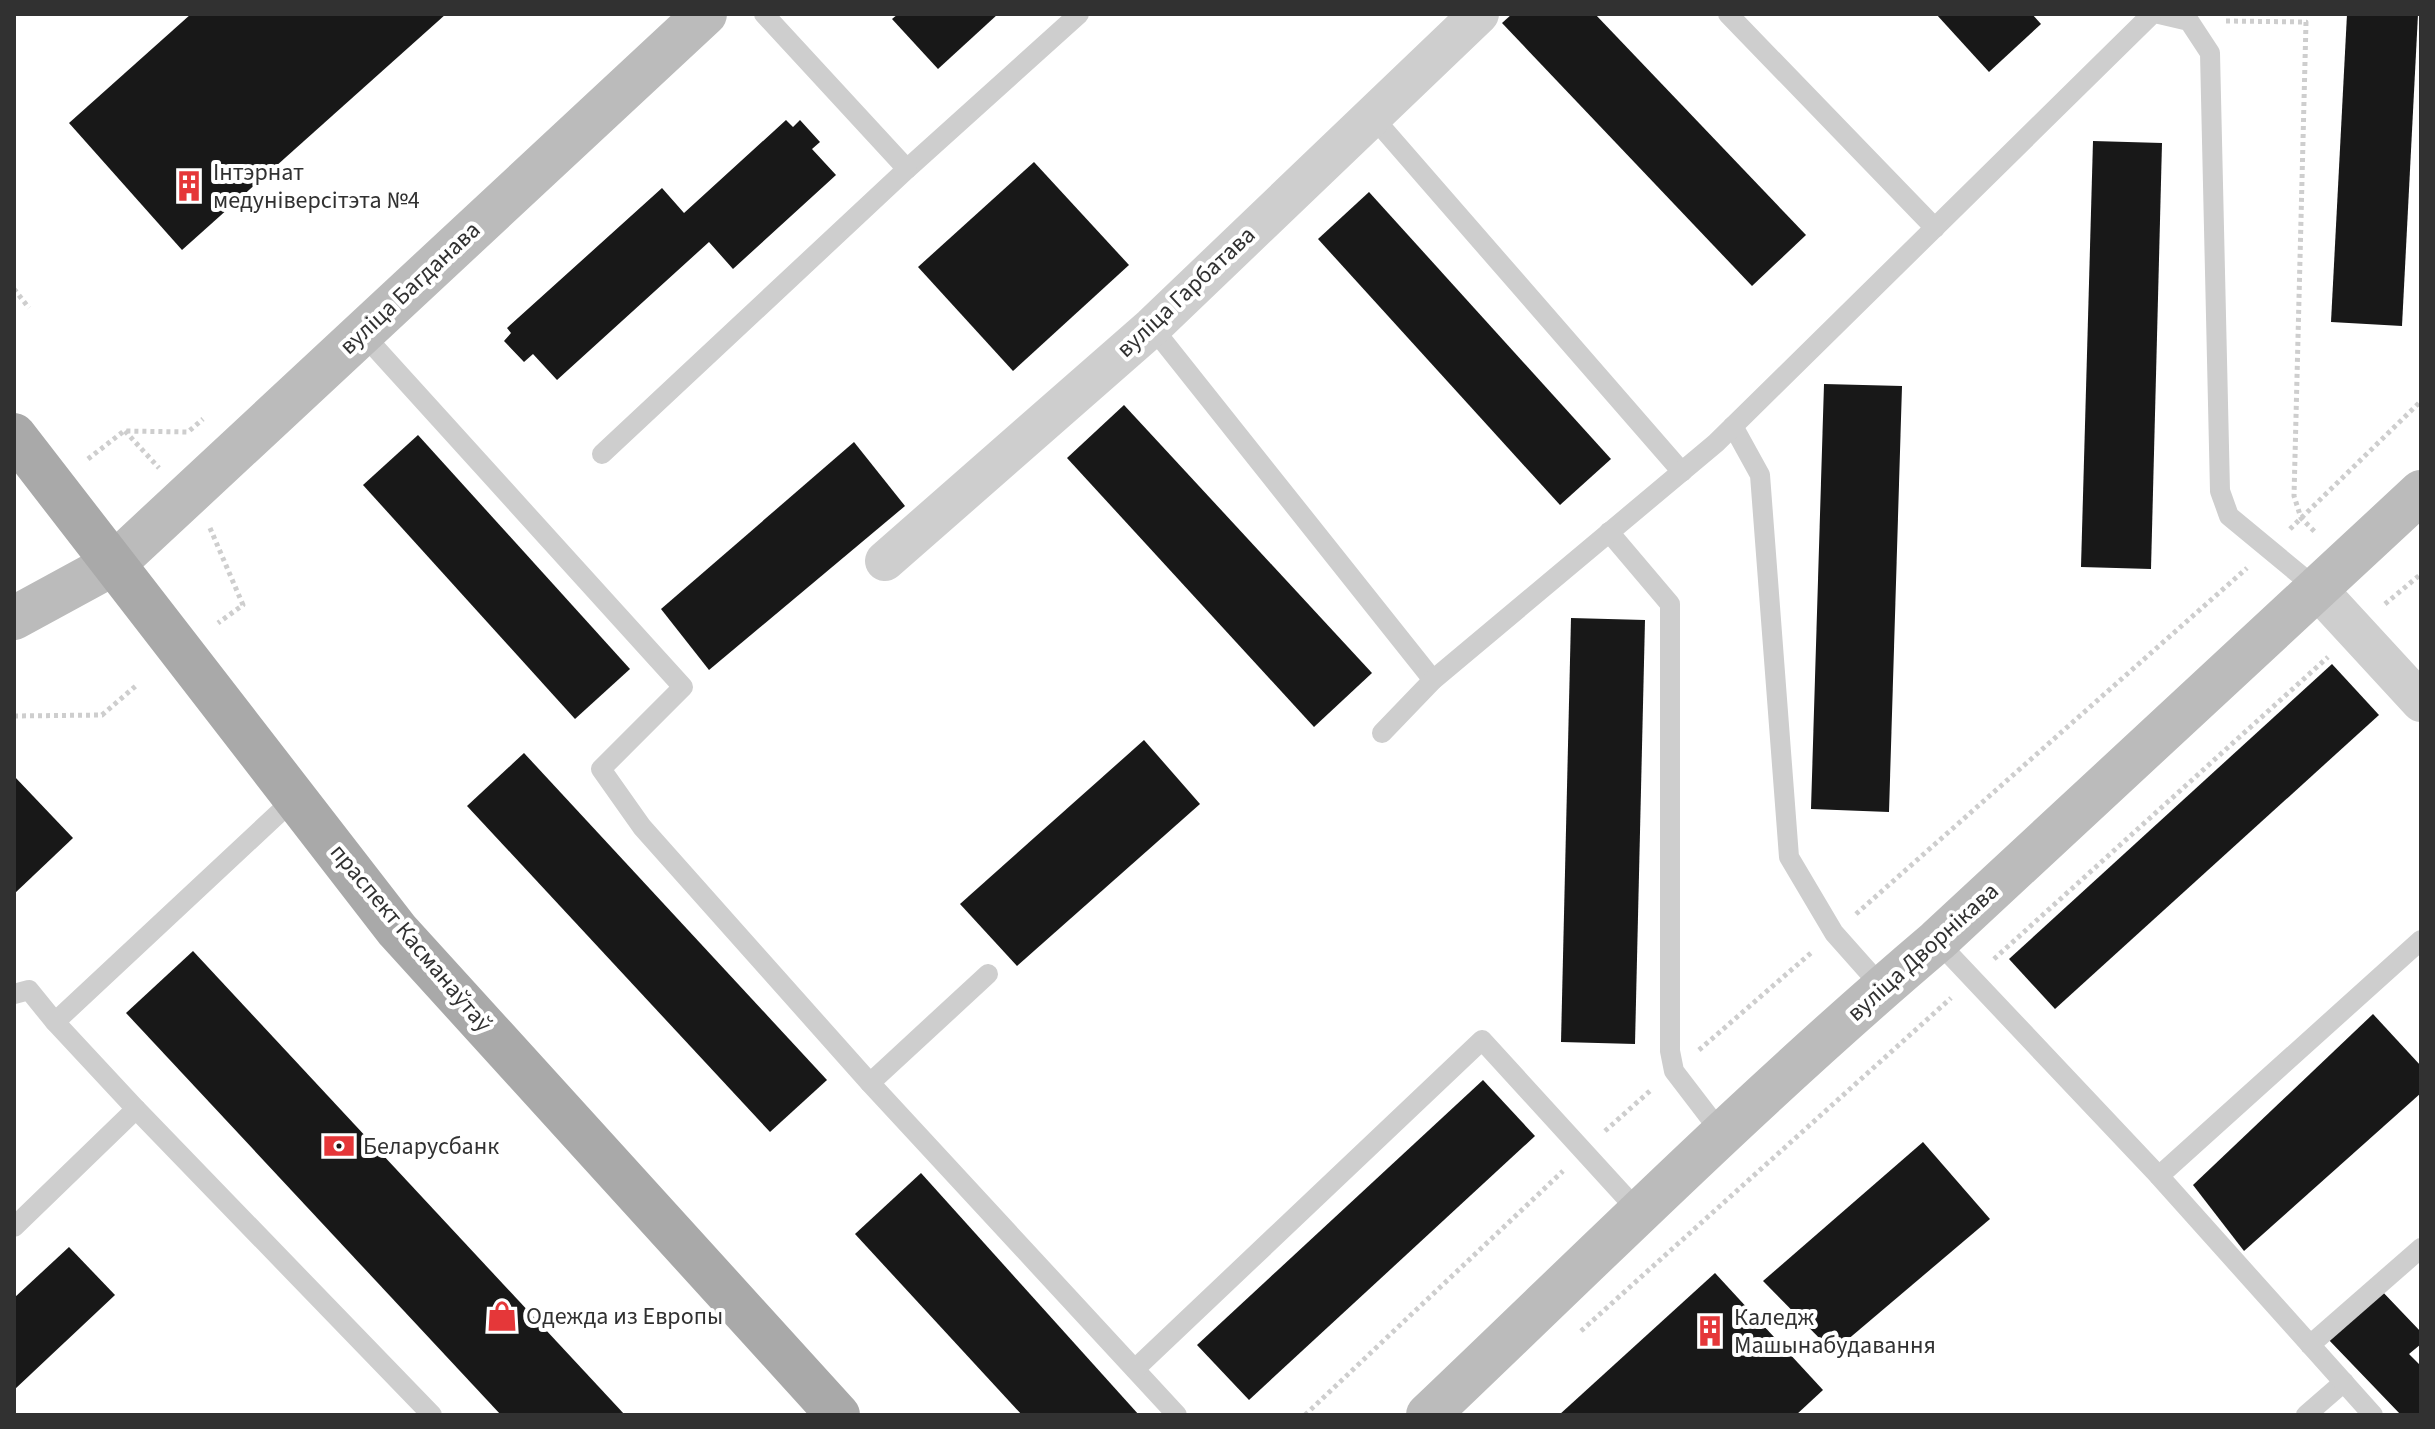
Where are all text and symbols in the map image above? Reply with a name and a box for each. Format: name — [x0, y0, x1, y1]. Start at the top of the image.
place label: Інтэрнат медуніверсітэта №4 — [213, 155, 420, 218]
building icon: Інтэрнат медуніверсітэта №4 — [172, 169, 206, 203]
street label: вуліца Багданава — [332, 213, 488, 363]
street label: вуліца Гарбатава — [1109, 218, 1263, 366]
street label: праспект Касманаўтаў — [322, 836, 500, 1040]
street label: вуліца Дворнікава — [1839, 874, 2007, 1030]
bank icon: Беларусбанк — [322, 1129, 356, 1163]
place label: Беларусбанк — [363, 1129, 499, 1164]
shop icon: Одежда из Европы — [485, 1299, 519, 1333]
place label: Одежда из Европы — [526, 1299, 723, 1334]
place label: Каледж Машынабудавання — [1734, 1300, 1936, 1363]
building icon: Каледж Машынабудавання — [1693, 1314, 1727, 1348]

